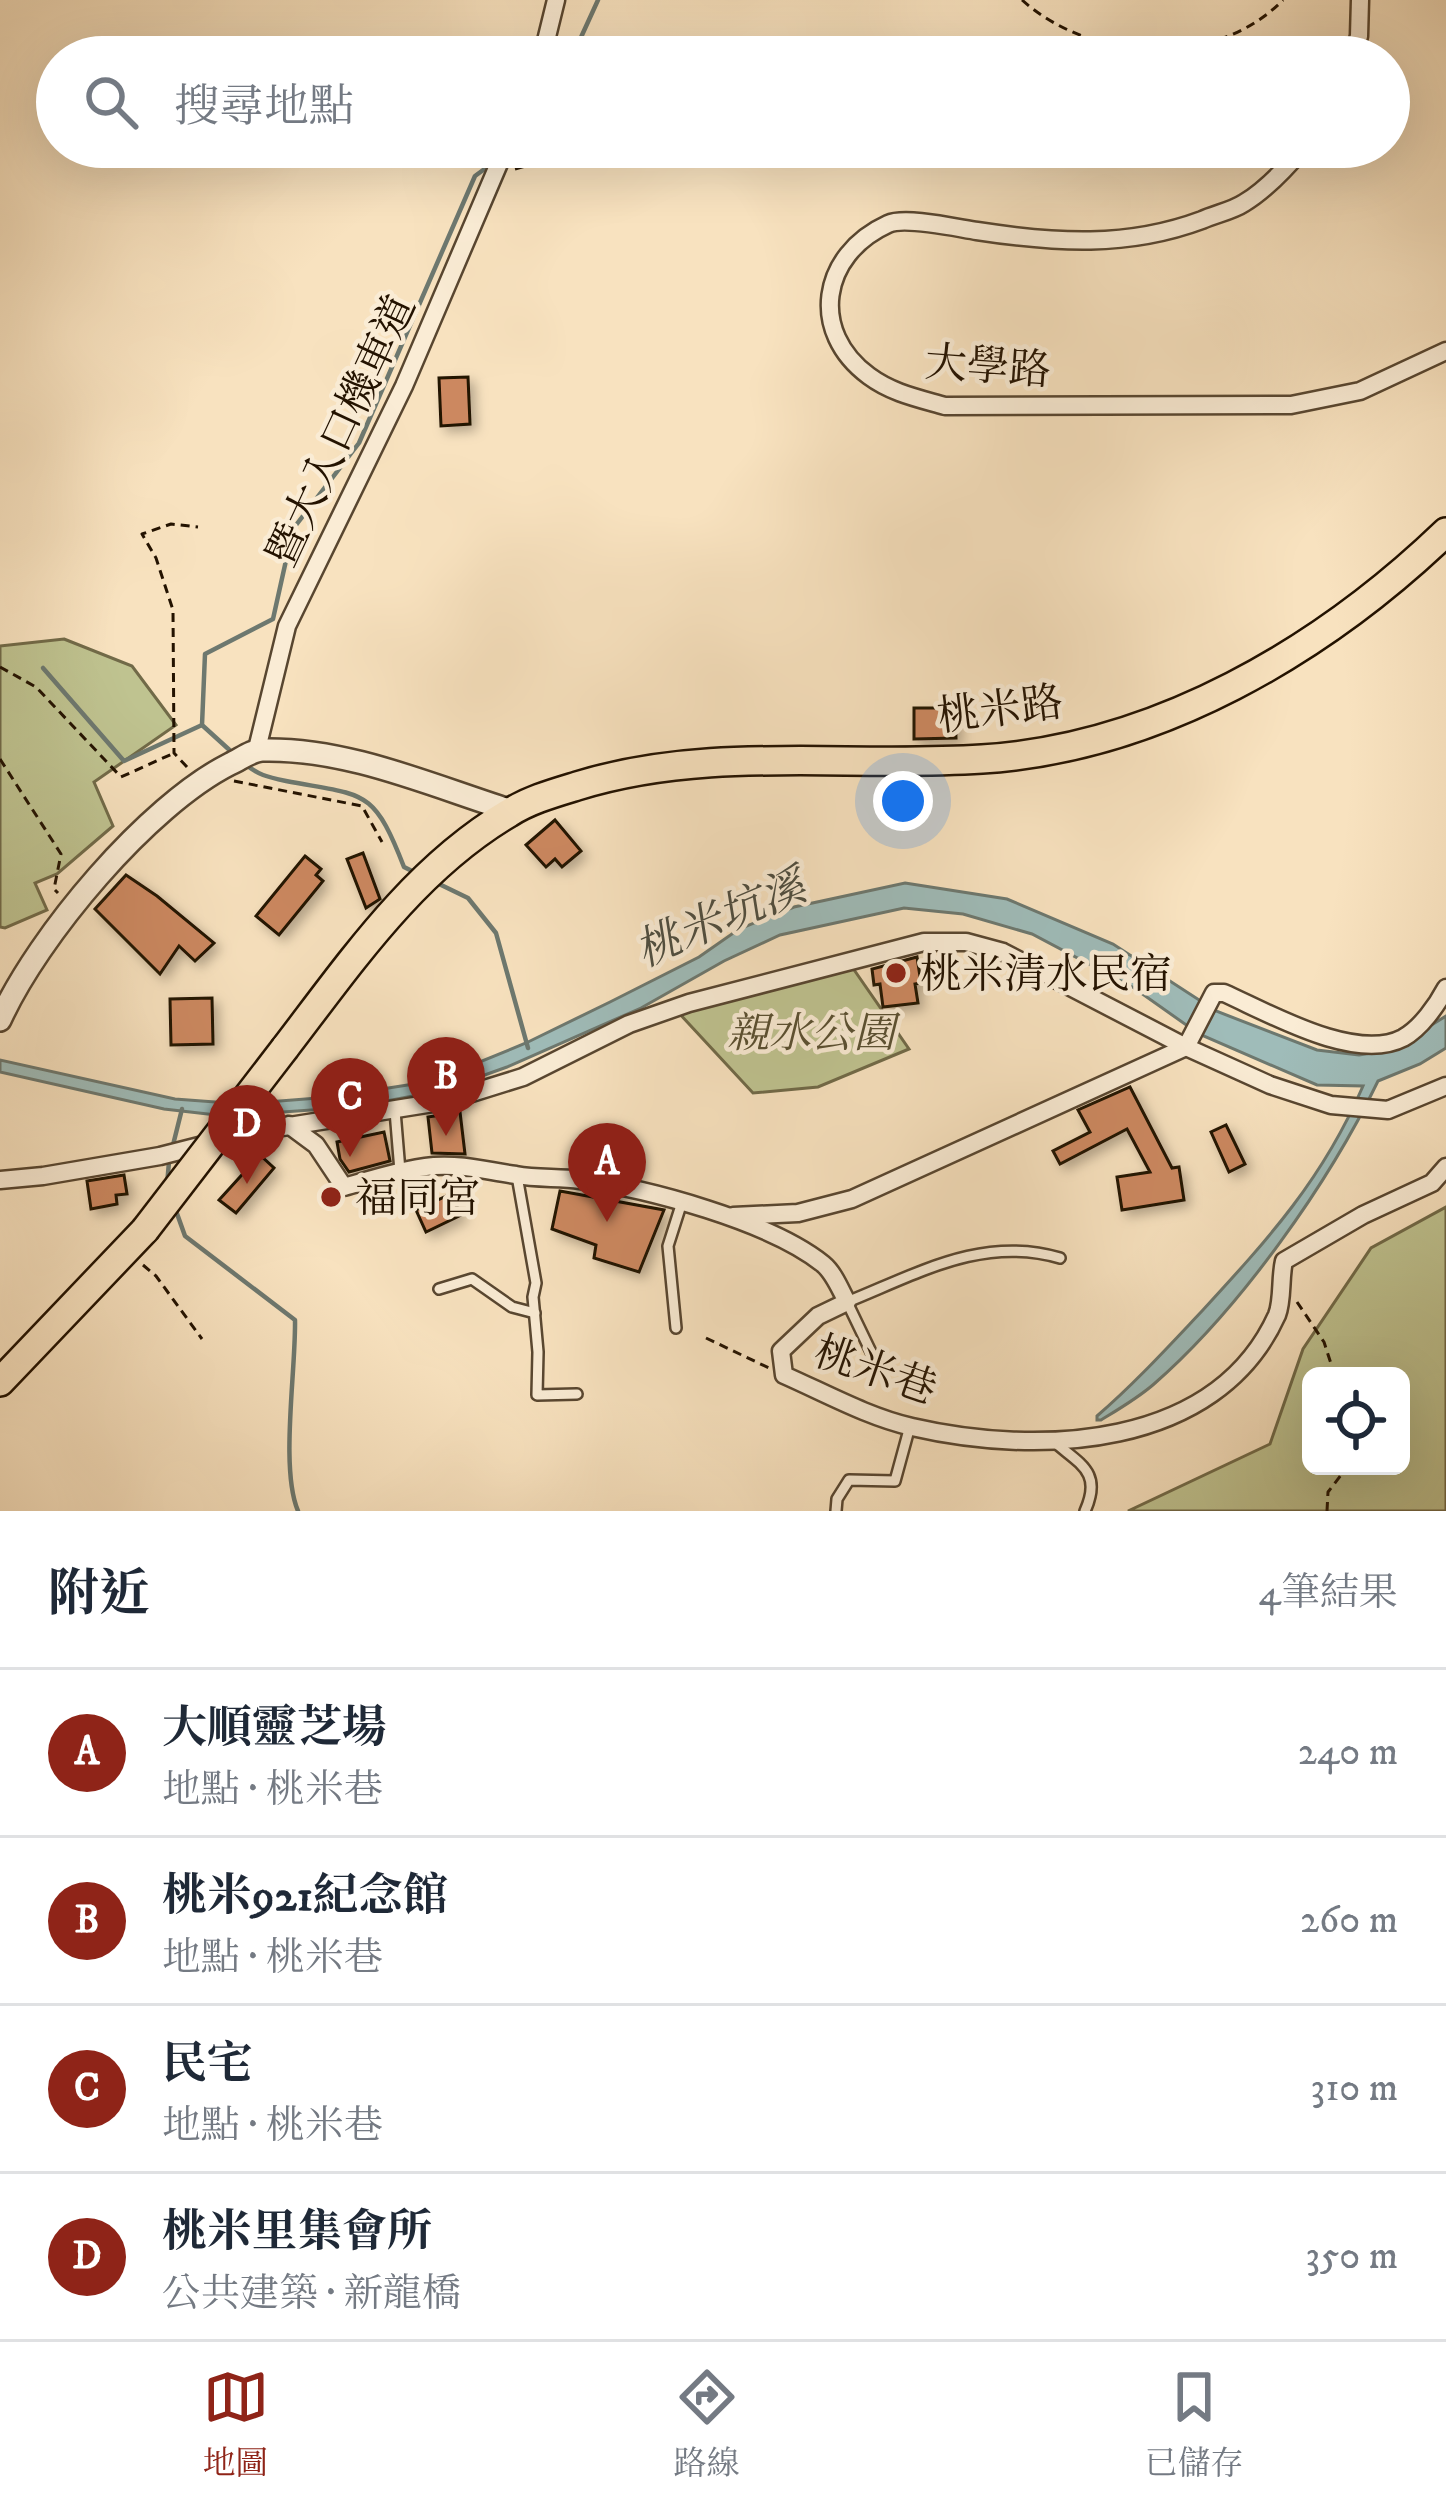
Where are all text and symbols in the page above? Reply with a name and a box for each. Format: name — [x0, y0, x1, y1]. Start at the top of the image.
search box — [36, 36, 1410, 168]
icon: search — [78, 69, 144, 135]
text: 搜尋地點 — [174, 80, 354, 136]
street label: 暨大入口機車道 — [257, 287, 428, 575]
street label: 大學路 — [923, 338, 1052, 398]
street label: 桃米路 — [935, 677, 1066, 744]
your location — [873, 771, 933, 831]
water label: 桃米坑溪 — [627, 857, 820, 981]
place label: 桃米清水民宿 — [920, 950, 1172, 1002]
marker: 桃米清水民宿 — [883, 960, 909, 986]
park label: 親水公園 — [727, 1009, 901, 1061]
pin: B — [407, 1037, 485, 1136]
pin: C — [311, 1058, 389, 1157]
pin: D — [208, 1085, 286, 1184]
pin: A — [568, 1123, 646, 1222]
place label: 福同宮 — [355, 1174, 481, 1226]
marker: 福同宮 — [318, 1184, 344, 1210]
street label: 桃米巷 — [807, 1327, 943, 1417]
map controls — [1302, 1367, 1410, 1475]
button: locate — [1302, 1367, 1410, 1475]
text: 附近 — [48, 1563, 150, 1627]
text: 4筆結果 — [1259, 1569, 1398, 1618]
text: 大順靈芝場 — [162, 1701, 387, 1757]
text: A — [75, 1728, 99, 1777]
text: 240 m — [1298, 1728, 1398, 1777]
text: 地點 · 桃米巷 — [162, 1766, 383, 1815]
text: 桃米921紀念館 — [162, 1869, 448, 1925]
text: B — [75, 1896, 99, 1945]
text: 260 m — [1300, 1896, 1398, 1945]
text: 地點 · 桃米巷 — [162, 1934, 383, 1983]
text: 民宅 — [162, 2037, 252, 2093]
text: C — [74, 2064, 100, 2113]
text: 310 m — [1311, 2064, 1398, 2113]
text: 地點 · 桃米巷 — [162, 2102, 383, 2151]
text: 桃米里集會所 — [162, 2205, 432, 2261]
text: D — [72, 2232, 102, 2281]
text: 350 m — [1305, 2232, 1398, 2281]
text: 公共建築 · 新龍橋 — [162, 2270, 461, 2319]
tab: 地圖 — [203, 2364, 269, 2485]
tab: 路線 — [674, 2364, 740, 2485]
tab: 已儲存 — [1145, 2364, 1244, 2485]

